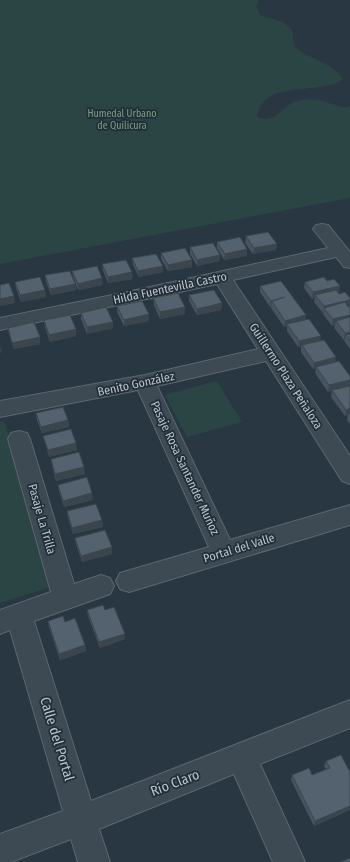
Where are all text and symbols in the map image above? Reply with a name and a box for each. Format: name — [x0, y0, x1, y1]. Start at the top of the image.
park label: Humedal Urbano de Quilicura — [87, 108, 157, 132]
street label: Hilda Fuentevilla Castro — [112, 269, 228, 307]
street label: Guillermo Plaza Peñaloza — [247, 321, 325, 432]
street label: Benito González — [96, 369, 176, 399]
street label: Pasaje Rosa Santander Muñoz — [148, 399, 222, 537]
street label: Pasaje La Trilla — [25, 482, 59, 556]
street label: Portal del Valle — [202, 530, 276, 566]
street label: Calle del Portal — [36, 695, 78, 783]
street label: Río Claro — [148, 766, 202, 800]

